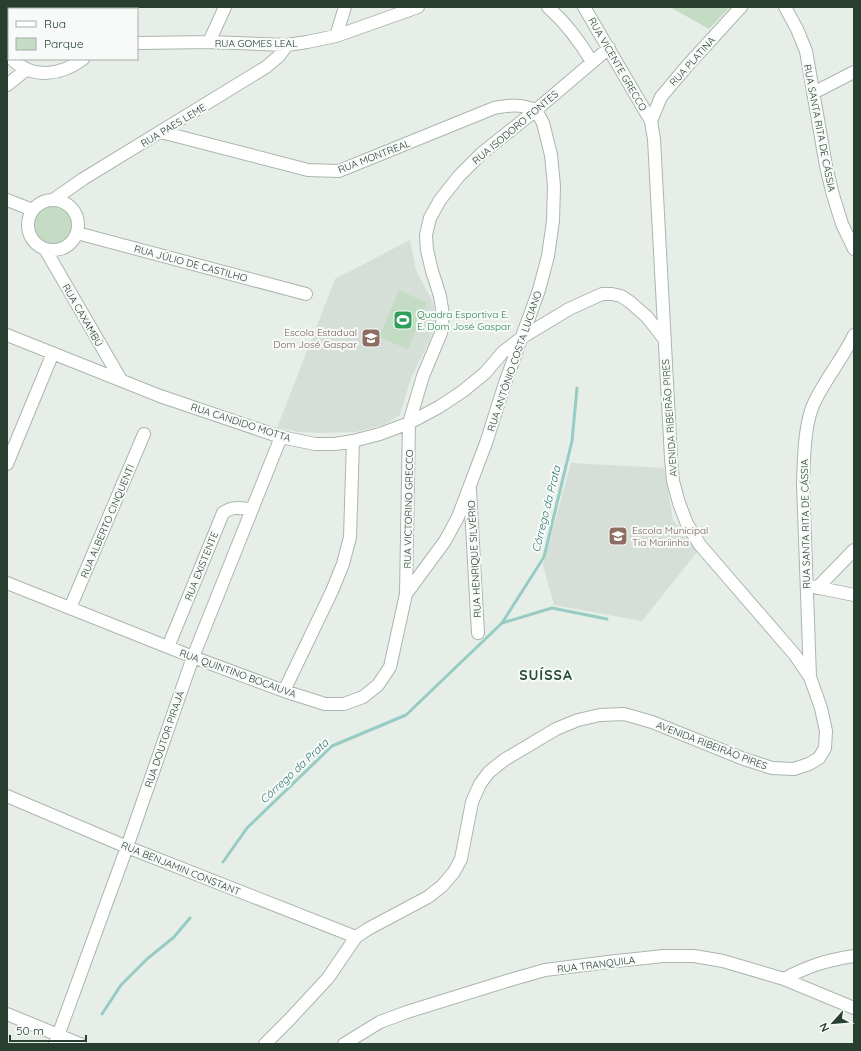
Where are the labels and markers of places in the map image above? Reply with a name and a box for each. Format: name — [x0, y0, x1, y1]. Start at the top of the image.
place label: Quadra Esportiva E. E. Dom José Gaspar — [417, 308, 511, 333]
sports icon: Quadra Esportiva E. E. Dom José Gaspar — [392, 309, 414, 331]
place label: Escola Estadual Dom José Gaspar — [273, 326, 357, 351]
school or university icon: Escola Estadual Dom José Gaspar — [360, 327, 382, 349]
place label: Escola Municipal Tia Mariinha — [632, 524, 708, 549]
school or university icon: Escola Municipal Tia Mariinha — [607, 525, 629, 547]

